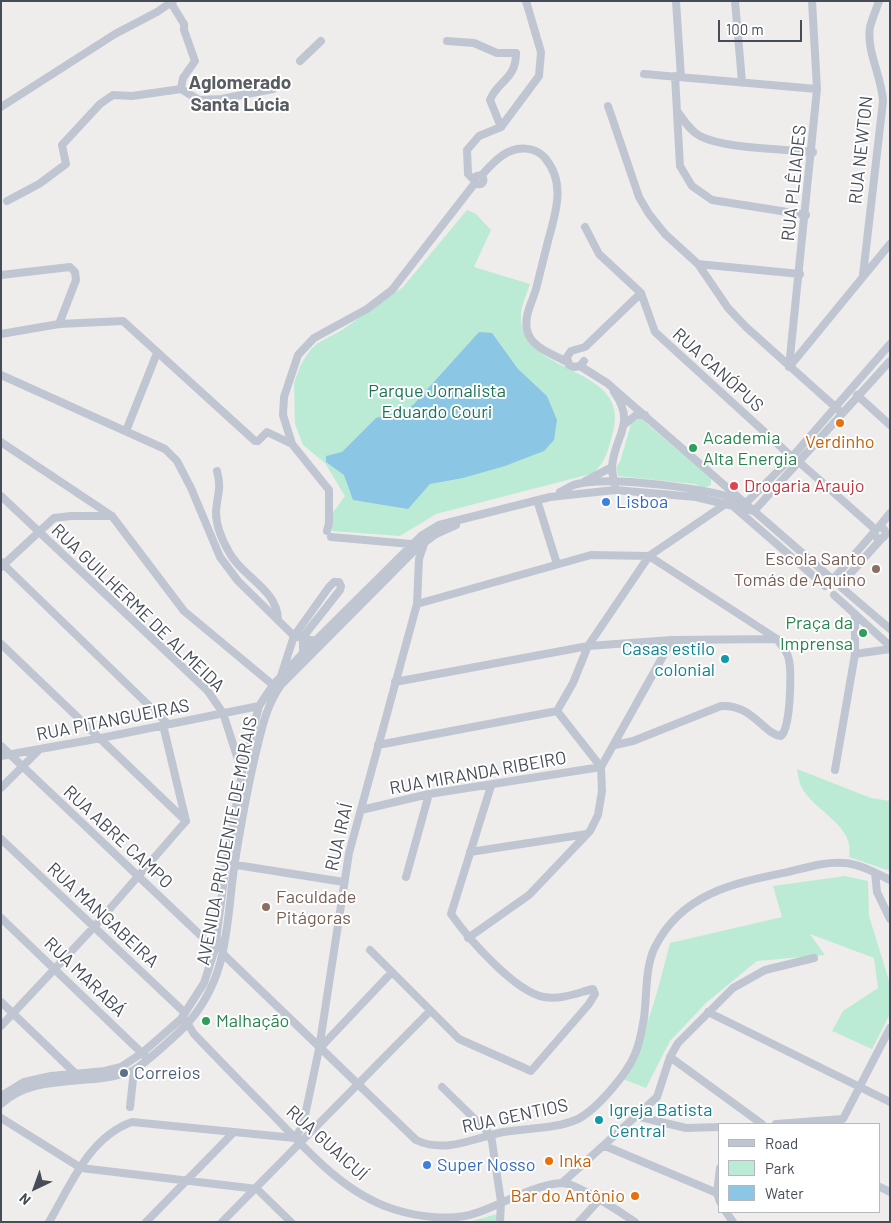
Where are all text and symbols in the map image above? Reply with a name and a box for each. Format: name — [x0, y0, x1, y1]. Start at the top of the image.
scale bar — [721, 10, 805, 42]
text: 100 m — [726, 20, 764, 38]
district label: Aglomerado Santa Lúcia — [189, 72, 291, 116]
street label: RUA NEWTON — [845, 95, 877, 205]
street label: RUA PLÊIADES — [777, 124, 811, 242]
street label: RUA CANÓPUS — [668, 323, 768, 417]
park label: Parque Jornalista Eduardo Couri — [368, 380, 506, 422]
marker: Verdinho — [834, 417, 846, 429]
place label: Academia Alta Energia — [703, 427, 797, 469]
place label: Verdinho — [805, 431, 875, 453]
marker: Academia Alta Energia — [687, 442, 699, 454]
place label: Drogaria Araujo — [744, 475, 865, 497]
marker: Drogaria Araujo — [728, 480, 740, 492]
place label: Lisboa — [616, 491, 668, 513]
marker: Lisboa — [600, 496, 612, 508]
street label: RUA GUILHERME DE ALMEIDA — [47, 519, 229, 697]
place label: Escola Santo Tomás de Aquino — [734, 548, 866, 590]
marker: Escola Santo Tomás de Aquino — [870, 563, 882, 575]
place label: Praça da Imprensa — [780, 612, 853, 654]
marker: Praça da Imprensa — [857, 627, 869, 639]
place label: Casas estilo colonial — [622, 638, 715, 681]
marker: Casas estilo colonial — [719, 653, 731, 665]
street label: RUA PITANGUEIRAS — [35, 695, 191, 745]
street label: AVENIDA PRUDENTE DE MORAIS — [192, 715, 262, 967]
street label: RUA MIRANDA RIBEIRO — [388, 747, 568, 799]
street label: RUA ABRE CAMPO — [59, 781, 177, 893]
street label: RUA IRAÍ — [321, 801, 357, 873]
street label: RUA MANGABEIRA — [43, 858, 163, 972]
place label: Faculdade Pitágoras — [276, 886, 356, 929]
marker: Faculdade Pitágoras — [260, 901, 272, 913]
street label: RUA MARABÁ — [40, 933, 130, 1021]
place label: Malhação — [216, 1010, 289, 1032]
marker: Malhação — [200, 1015, 212, 1027]
place label: Correios — [134, 1062, 200, 1084]
marker: Correios — [118, 1067, 130, 1079]
street label: RUA GENTIOS — [460, 1094, 570, 1138]
place label: Igreja Batista Central — [609, 1099, 712, 1142]
street label: RUA GUAICUÍ — [282, 1101, 372, 1185]
marker: Igreja Batista Central — [593, 1114, 605, 1126]
legend — [718, 1123, 881, 1213]
text: Road — [765, 1134, 798, 1152]
place label: Inka — [559, 1150, 591, 1172]
place label: Super Nosso — [437, 1154, 536, 1176]
marker: Inka — [543, 1155, 555, 1167]
marker: Super Nosso — [421, 1159, 433, 1171]
text: Park — [765, 1159, 794, 1177]
north arrow — [10, 1163, 60, 1213]
text: Water — [765, 1184, 804, 1202]
place label: Bar do Antônio — [511, 1185, 625, 1207]
text: N — [15, 1190, 34, 1209]
marker: Bar do Antônio — [629, 1190, 641, 1202]

